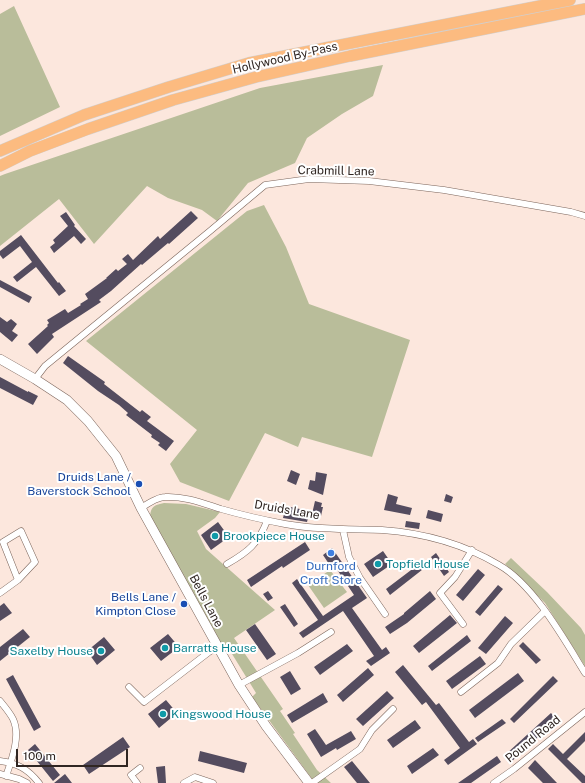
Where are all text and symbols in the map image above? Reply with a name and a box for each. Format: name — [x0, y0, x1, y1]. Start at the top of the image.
street label: Hollywood By-Pass — [231, 39, 339, 77]
street label: Crabmill Lane — [297, 163, 375, 179]
place label: Druids Lane / Baverstock School — [27, 470, 131, 498]
marker: Druids Lane / Baverstock School — [134, 479, 144, 489]
street label: Druids Lane — [253, 497, 321, 523]
place label: Brookpiece House — [223, 529, 325, 543]
marker: Brookpiece House — [210, 531, 220, 541]
marker: Durnford Croft Store — [326, 548, 336, 558]
place label: Topfield House — [386, 557, 470, 571]
place label: Durnford Croft Store — [300, 559, 362, 587]
marker: Topfield House — [373, 559, 383, 569]
street label: Bells Lane — [186, 572, 226, 630]
place label: Bells Lane / Kimpton Close — [95, 590, 176, 618]
marker: Bells Lane / Kimpton Close — [179, 599, 189, 609]
place label: Barratts House — [173, 641, 257, 655]
marker: Barratts House — [160, 643, 170, 653]
place label: Saxelby House — [9, 644, 93, 658]
marker: Saxelby House — [96, 646, 106, 656]
place label: Kingswood House — [171, 707, 271, 721]
marker: Kingswood House — [158, 709, 168, 719]
street label: Pound Road — [503, 712, 563, 766]
scale bar — [18, 741, 130, 767]
text: 100 m — [23, 749, 56, 763]

